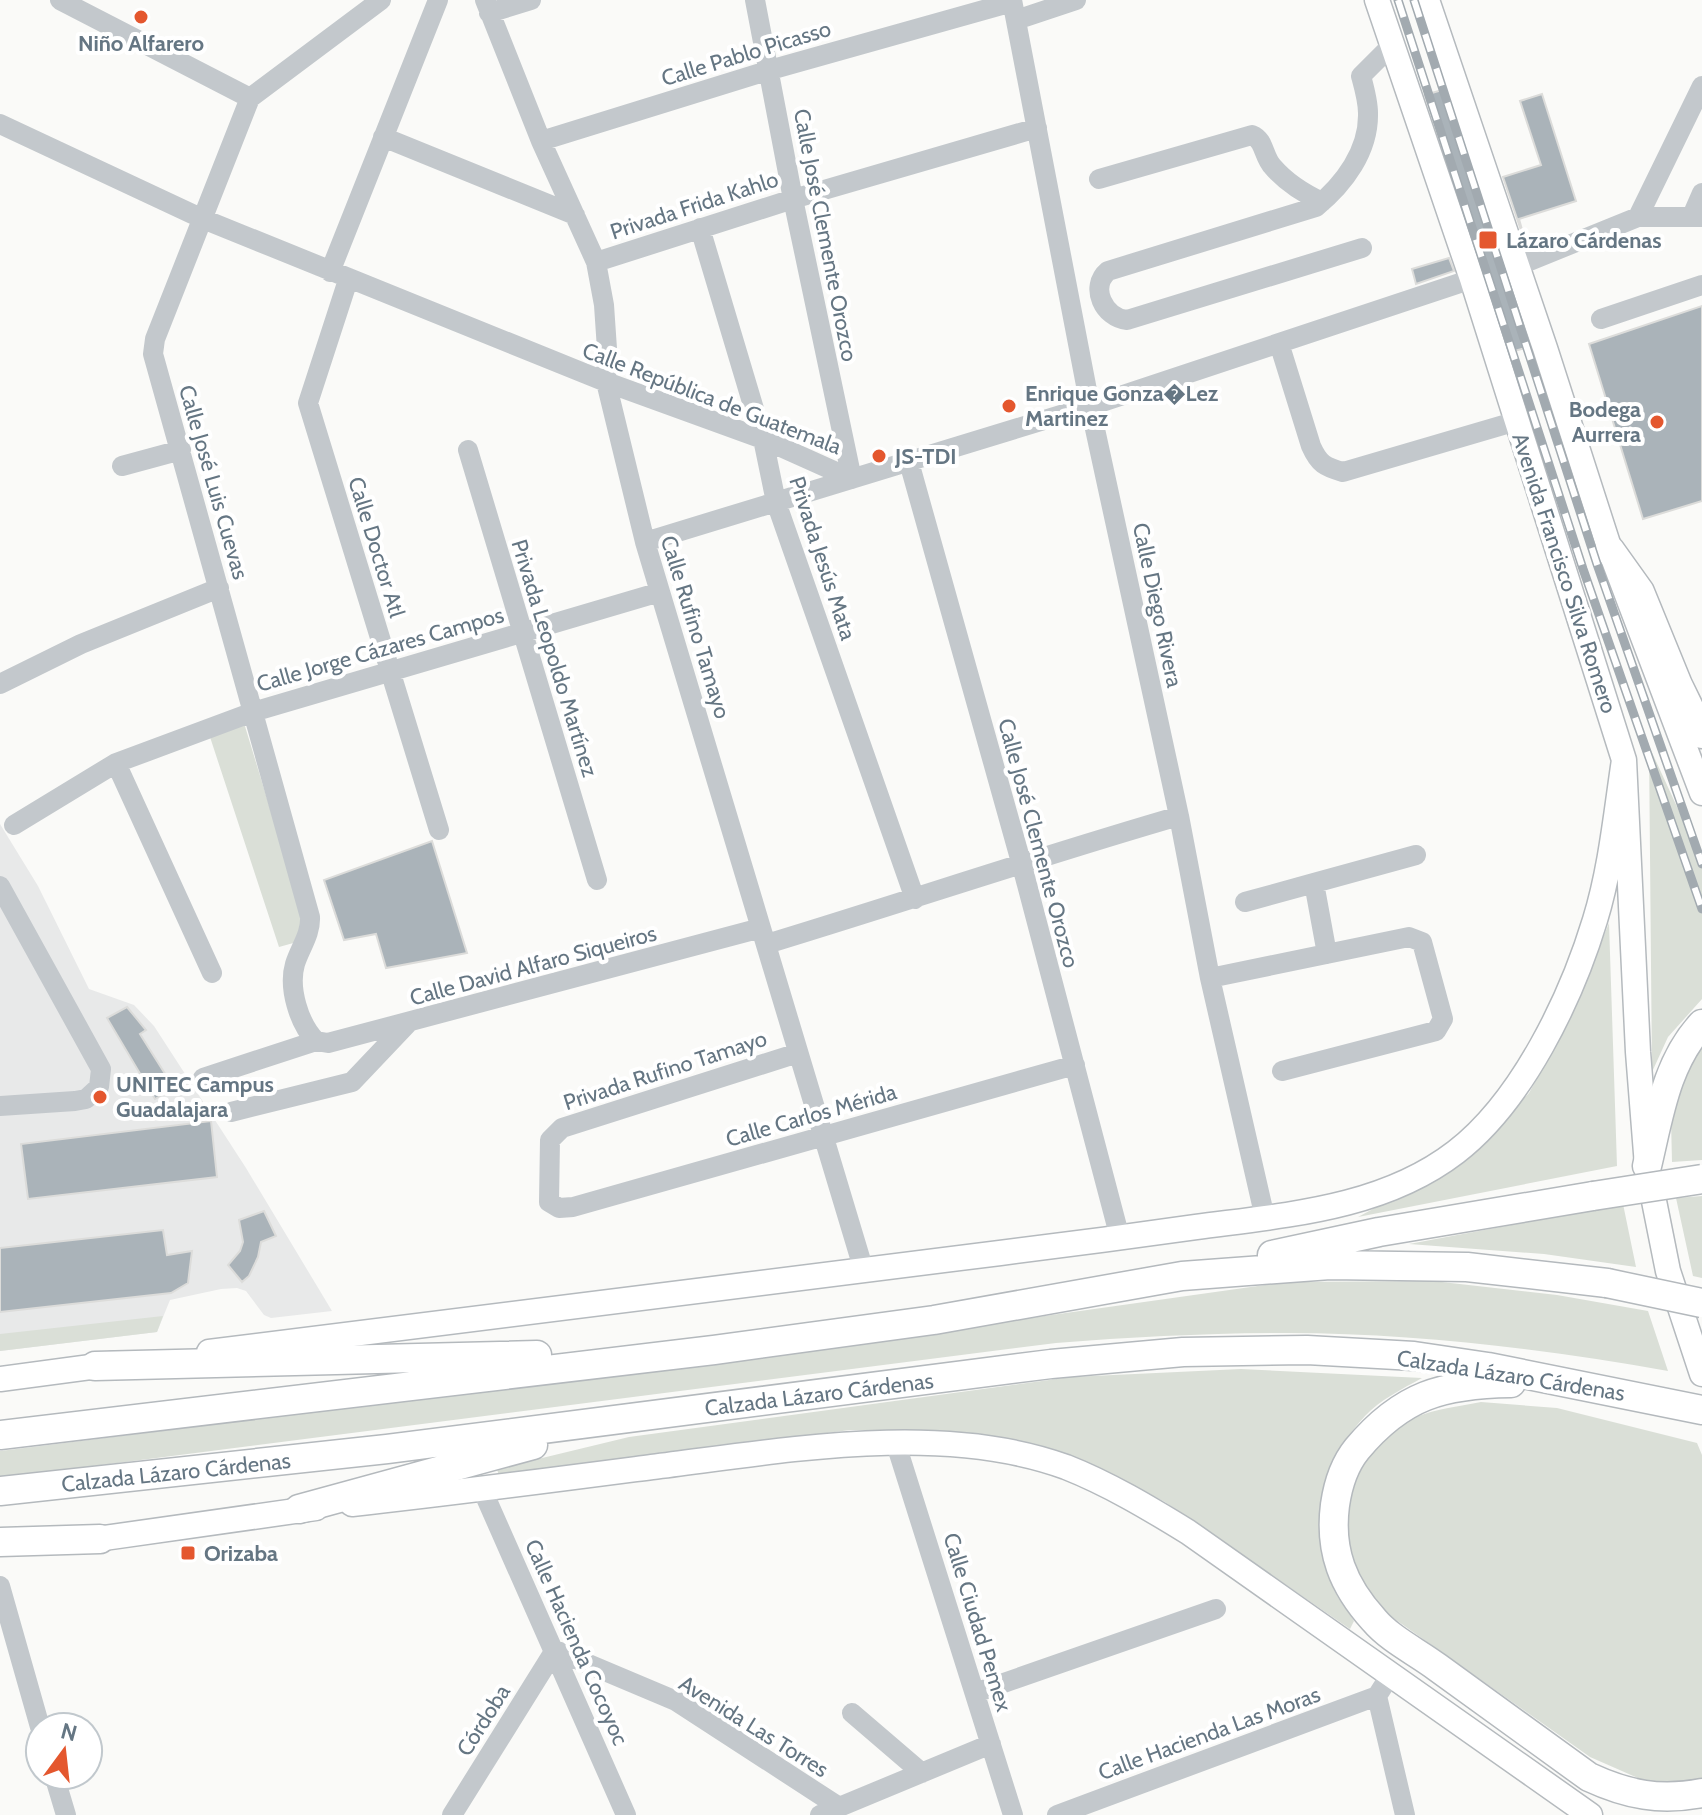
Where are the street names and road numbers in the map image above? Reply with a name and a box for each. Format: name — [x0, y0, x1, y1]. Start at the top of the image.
street label: Calle Pablo Picasso — [658, 15, 834, 92]
street label: Calle José Clemente Orozco — [788, 106, 863, 364]
street label: Privada Frida Kahlo — [607, 166, 782, 245]
street label: Calle República de Guatemala — [579, 337, 846, 461]
street label: Calle José Luis Cuevas — [173, 382, 254, 582]
street label: Avenida Francisco Silva Romero — [1506, 430, 1623, 717]
street label: Privada Jesús Mata — [783, 473, 862, 644]
street label: Calle Doctor Atl — [342, 474, 411, 621]
street label: Calle Diego Rivera — [1127, 520, 1188, 690]
street label: Calle Rufino Tamayo — [655, 532, 736, 722]
street label: Privada Leopoldo Martínez — [505, 536, 604, 780]
street label: Calle Jorge Cázares Campos — [253, 601, 507, 698]
street label: Calle José Clemente Orozco — [992, 716, 1085, 971]
street label: Calle David Alfaro Siqueiros — [407, 920, 659, 1011]
street label: Privada Rufino Tamayo — [560, 1025, 770, 1116]
street label: Calle Carlos Mérida — [723, 1078, 900, 1153]
street label: Calzada Lázaro Cárdenas — [1395, 1344, 1627, 1407]
street label: Calzada Lázaro Cárdenas — [703, 1367, 935, 1422]
street label: Calzada Lázaro Cárdenas — [60, 1447, 292, 1498]
street label: Calle Ciudad Pemex — [938, 1530, 1018, 1715]
street label: Calle Hacienda Cocoyoc — [519, 1535, 634, 1749]
street label: Avenida Las Torres — [674, 1670, 833, 1783]
street label: Córdoba — [451, 1679, 516, 1761]
street label: Calle Hacienda Las Moras — [1095, 1681, 1324, 1786]

